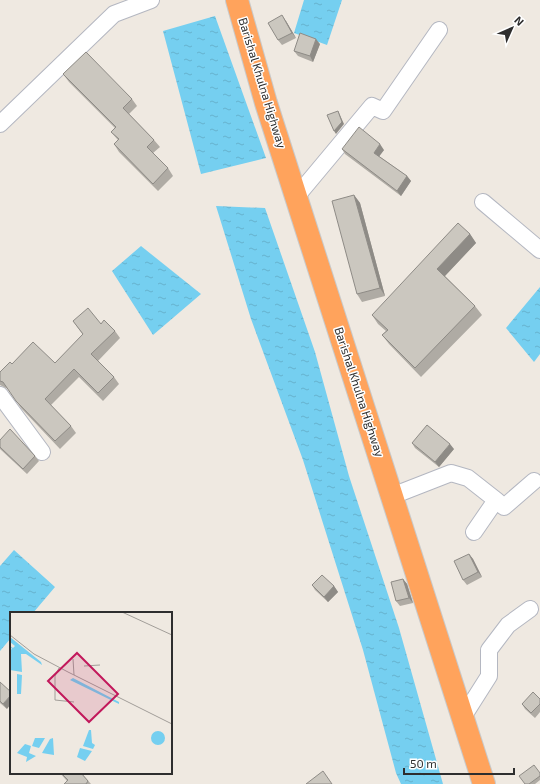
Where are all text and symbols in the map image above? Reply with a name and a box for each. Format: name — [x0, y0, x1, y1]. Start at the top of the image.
north arrow — [492, 8, 532, 48]
text: N — [512, 13, 527, 28]
street label: Barishal Khulna Highway — [236, 16, 290, 150]
street label: Barishal Khulna Highway — [332, 325, 388, 459]
inset map — [10, 612, 172, 774]
scale bar — [404, 750, 514, 776]
text: 50 m — [410, 756, 437, 770]

